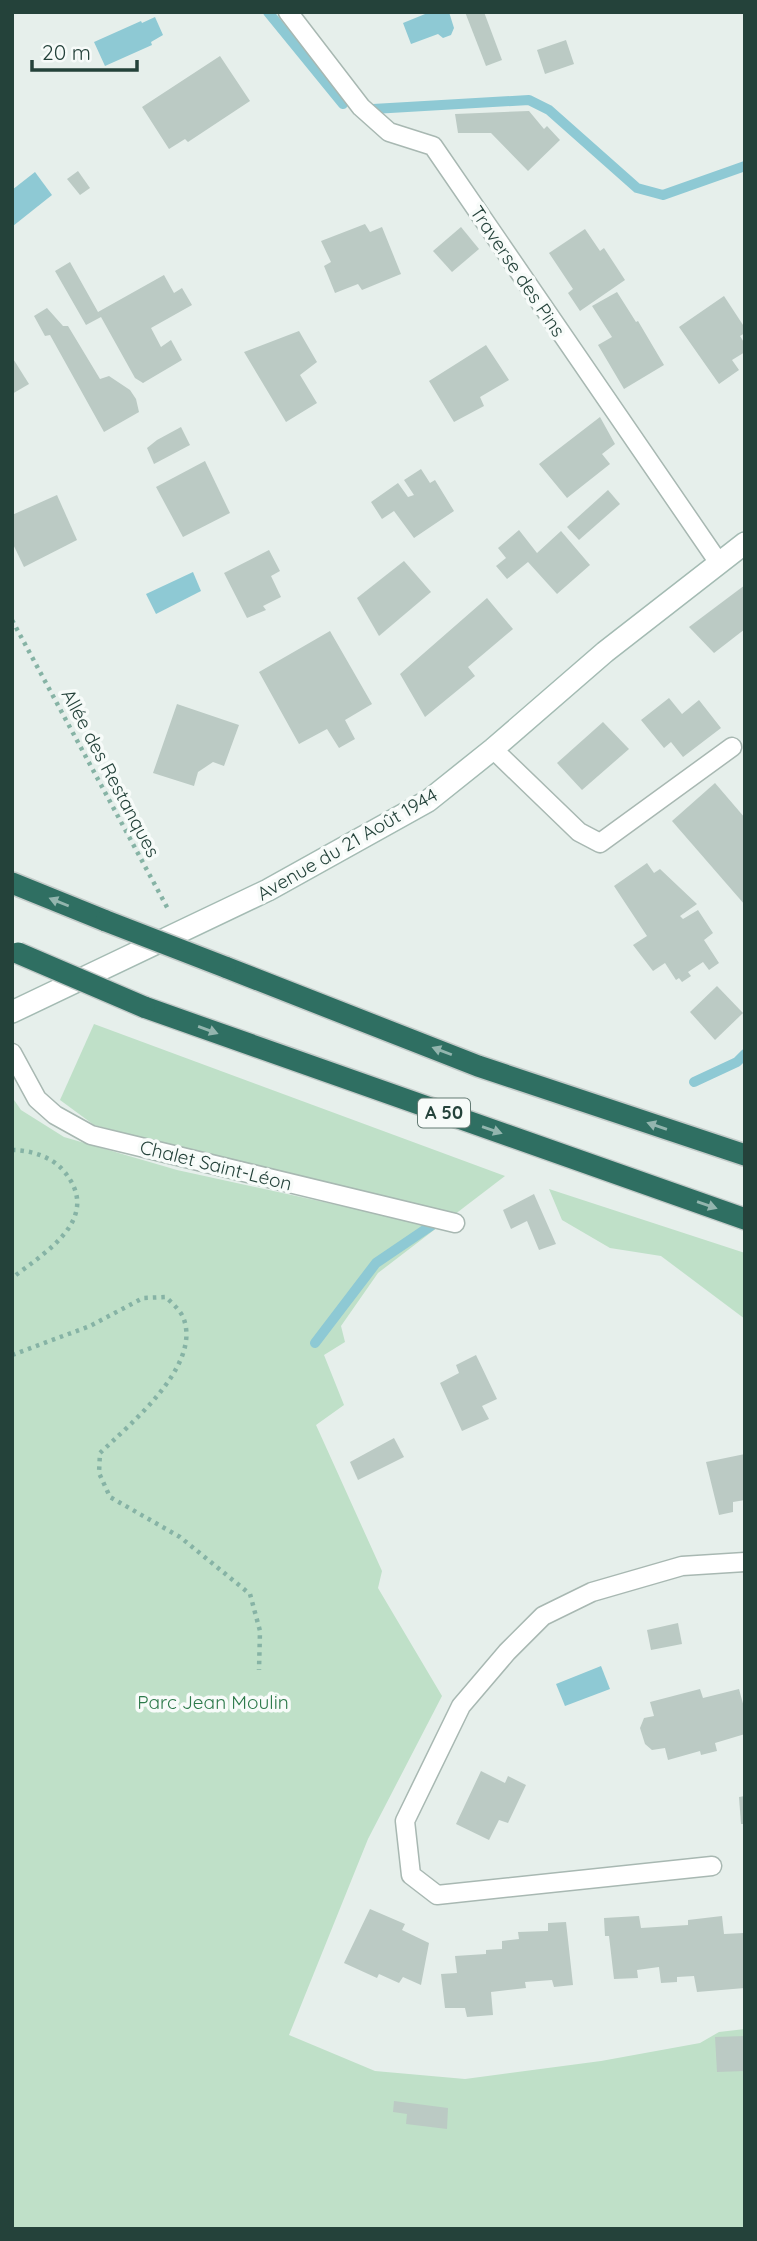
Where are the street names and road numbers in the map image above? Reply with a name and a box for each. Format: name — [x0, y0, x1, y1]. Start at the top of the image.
street label: Traverse des Pins — [465, 201, 571, 341]
street label: Allée des Restanques — [56, 685, 166, 861]
street label: Avenue du 21 Août 1944 — [252, 782, 442, 906]
road number: A 50 — [418, 1098, 470, 1128]
street label: Chalet Saint-Léon — [138, 1135, 294, 1195]

